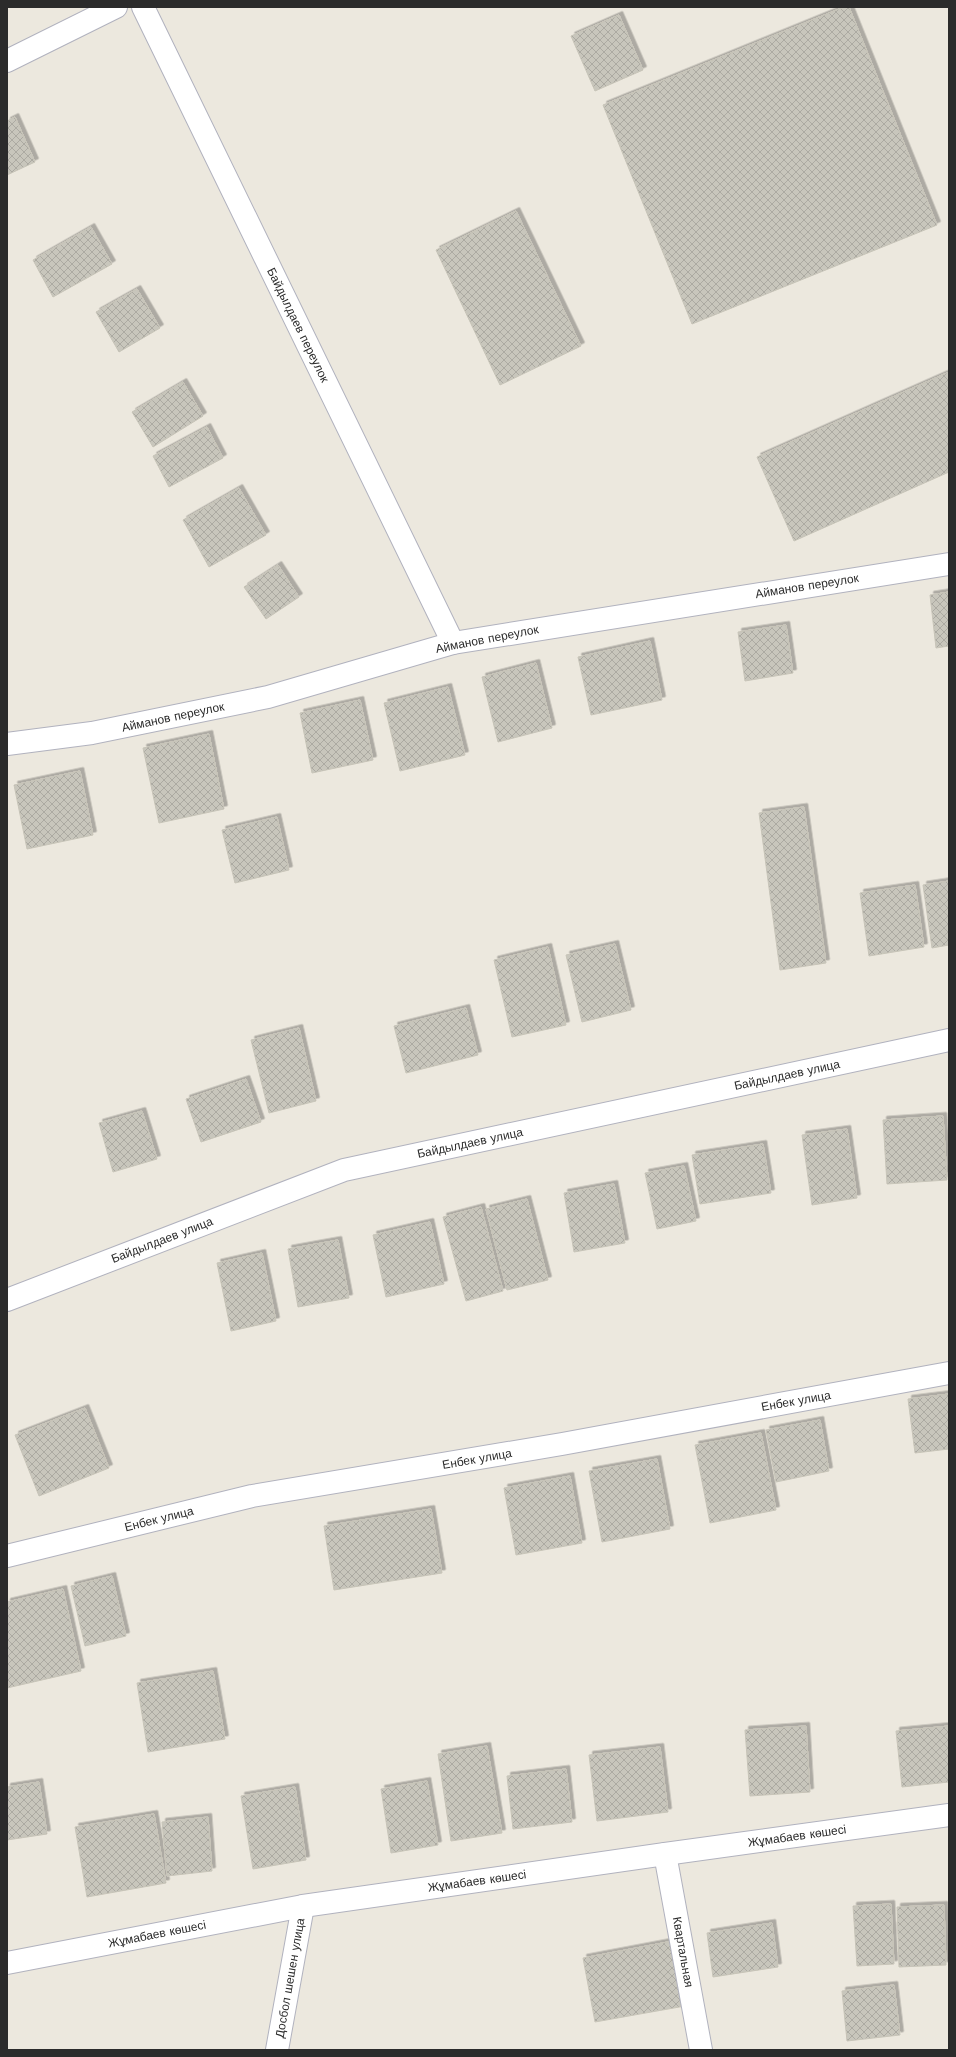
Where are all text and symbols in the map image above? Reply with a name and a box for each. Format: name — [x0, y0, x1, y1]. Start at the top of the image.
street label: Байдылдаев переулок — [264, 265, 332, 385]
street label: Айманов переулок — [754, 571, 860, 601]
street label: Айманов переулок — [434, 622, 540, 656]
street label: Айманов переулок — [120, 699, 226, 735]
street label: Байдылдаев улица — [733, 1057, 841, 1093]
street label: Байдылдаев улица — [416, 1125, 524, 1161]
street label: Байдылдаев улица — [109, 1214, 215, 1266]
street label: Енбек улица — [760, 1388, 832, 1414]
street label: Енбек улица — [441, 1446, 513, 1472]
street label: Енбек улица — [123, 1504, 195, 1534]
street label: Жұмабаев көшесі — [747, 1822, 847, 1850]
street label: Жұмабаев көшесі — [427, 1867, 527, 1895]
street label: Квартальная — [670, 1916, 696, 1988]
street label: Досбол шешен улица — [273, 1917, 308, 2039]
street label: Жұмабаев көшесі — [107, 1918, 207, 1950]

